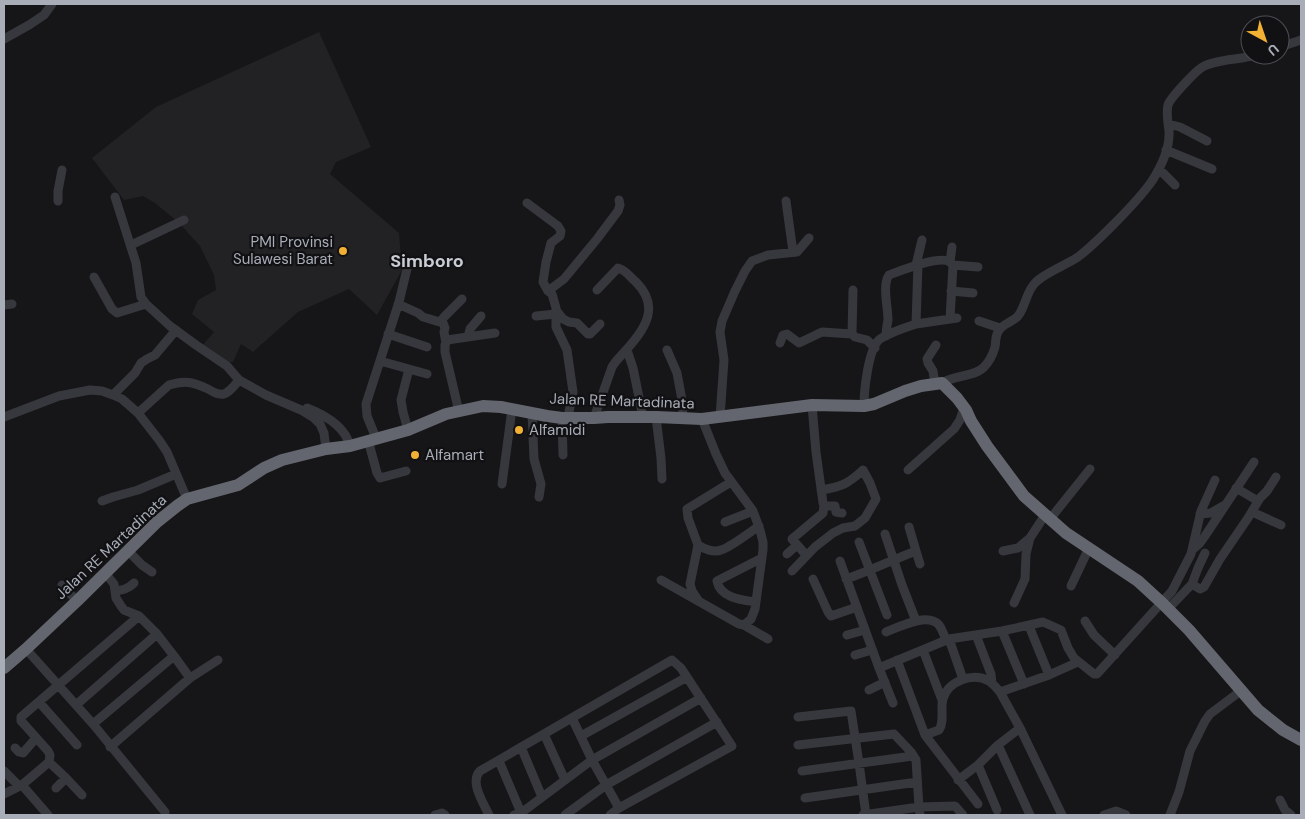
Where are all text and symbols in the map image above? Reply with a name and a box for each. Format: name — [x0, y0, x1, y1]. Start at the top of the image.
north arrow — [1240, 15, 1290, 65]
text: U — [1264, 40, 1283, 60]
place label: PMI Provinsi Sulawesi Barat — [233, 232, 333, 269]
marker: PMI Provinsi Sulawesi Barat — [337, 245, 349, 257]
district label: Simboro — [390, 249, 464, 273]
street label: Jalan RE Martadinata — [549, 388, 695, 414]
place label: Alfamidi — [529, 420, 585, 440]
marker: Alfamidi — [513, 424, 525, 436]
place label: Alfamart — [425, 445, 484, 465]
marker: Alfamart — [409, 449, 421, 461]
street label: Jalan RE Martadinata — [51, 490, 171, 604]

